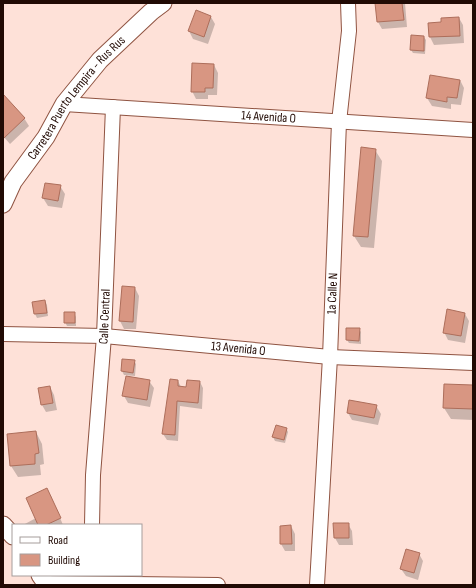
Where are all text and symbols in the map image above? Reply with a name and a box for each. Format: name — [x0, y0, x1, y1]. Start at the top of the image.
street label: Carretera Puerto Lempira - Rus Rus — [24, 32, 129, 163]
street label: 14 Avenida O — [241, 107, 296, 127]
street label: 1a Calle N — [324, 272, 341, 315]
street label: Calle Central — [95, 289, 114, 345]
street label: 13 Avenida O — [210, 338, 266, 359]
legend — [12, 524, 142, 576]
text: Road — [48, 533, 68, 548]
text: Building — [48, 553, 80, 568]

